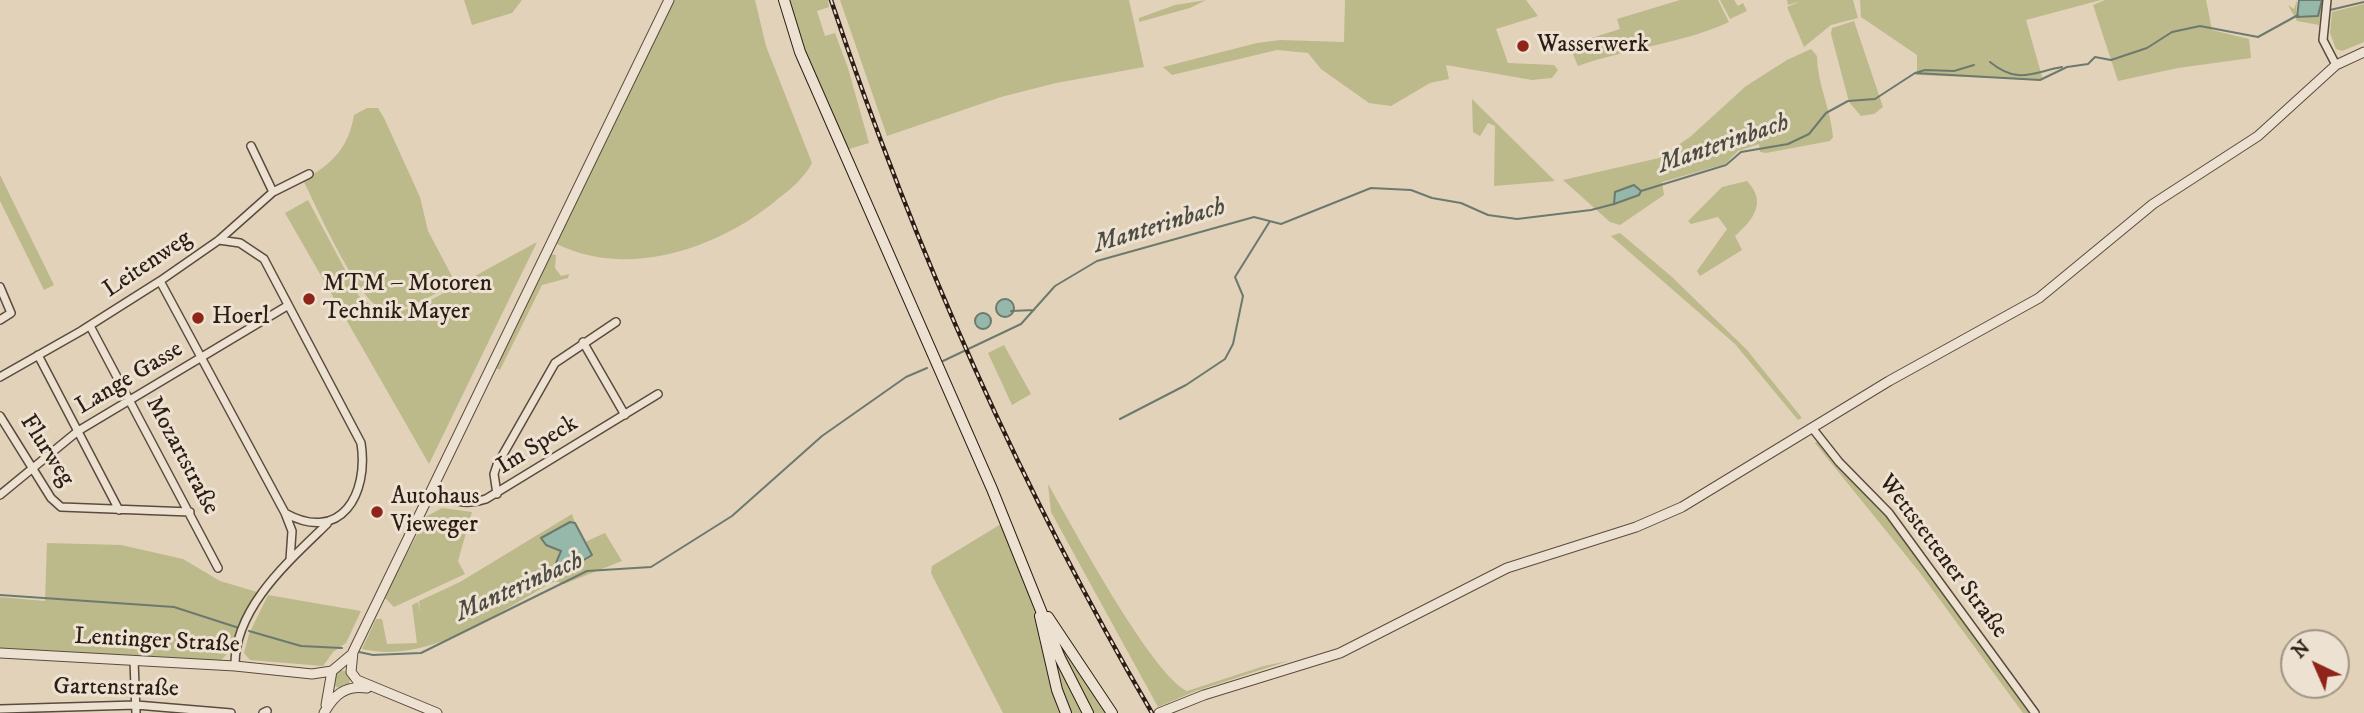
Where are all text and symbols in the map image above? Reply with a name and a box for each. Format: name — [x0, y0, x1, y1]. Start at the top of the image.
place label: Wasserwerk — [1537, 32, 1649, 60]
marker: Wasserwerk — [1515, 38, 1531, 54]
water label: Manterinbach — [1654, 108, 1794, 182]
water label: Manterinbach — [1090, 192, 1230, 262]
street label: Leitenweg — [98, 225, 198, 305]
place label: MTM – Motoren Technik Mayer — [323, 271, 492, 327]
marker: MTM – Motoren Technik Mayer — [301, 291, 317, 307]
place label: Hoerl — [212, 304, 269, 332]
marker: Hoerl — [190, 310, 206, 326]
street label: Lange Gasse — [71, 336, 189, 422]
street label: Mozartstraße — [138, 392, 224, 520]
street label: Flurweg — [12, 410, 80, 492]
street label: Im Speck — [492, 410, 584, 482]
street label: Wettstettener Straße — [1871, 470, 2013, 644]
place label: Autohaus Vieweger — [391, 484, 480, 540]
marker: Autohaus Vieweger — [369, 504, 385, 520]
water label: Manterinbach — [451, 546, 589, 630]
street label: Lentinger Straße — [74, 623, 240, 661]
north arrow — [2280, 629, 2350, 699]
text: N — [2288, 636, 2315, 664]
street label: Gartenstraße — [53, 674, 179, 704]

